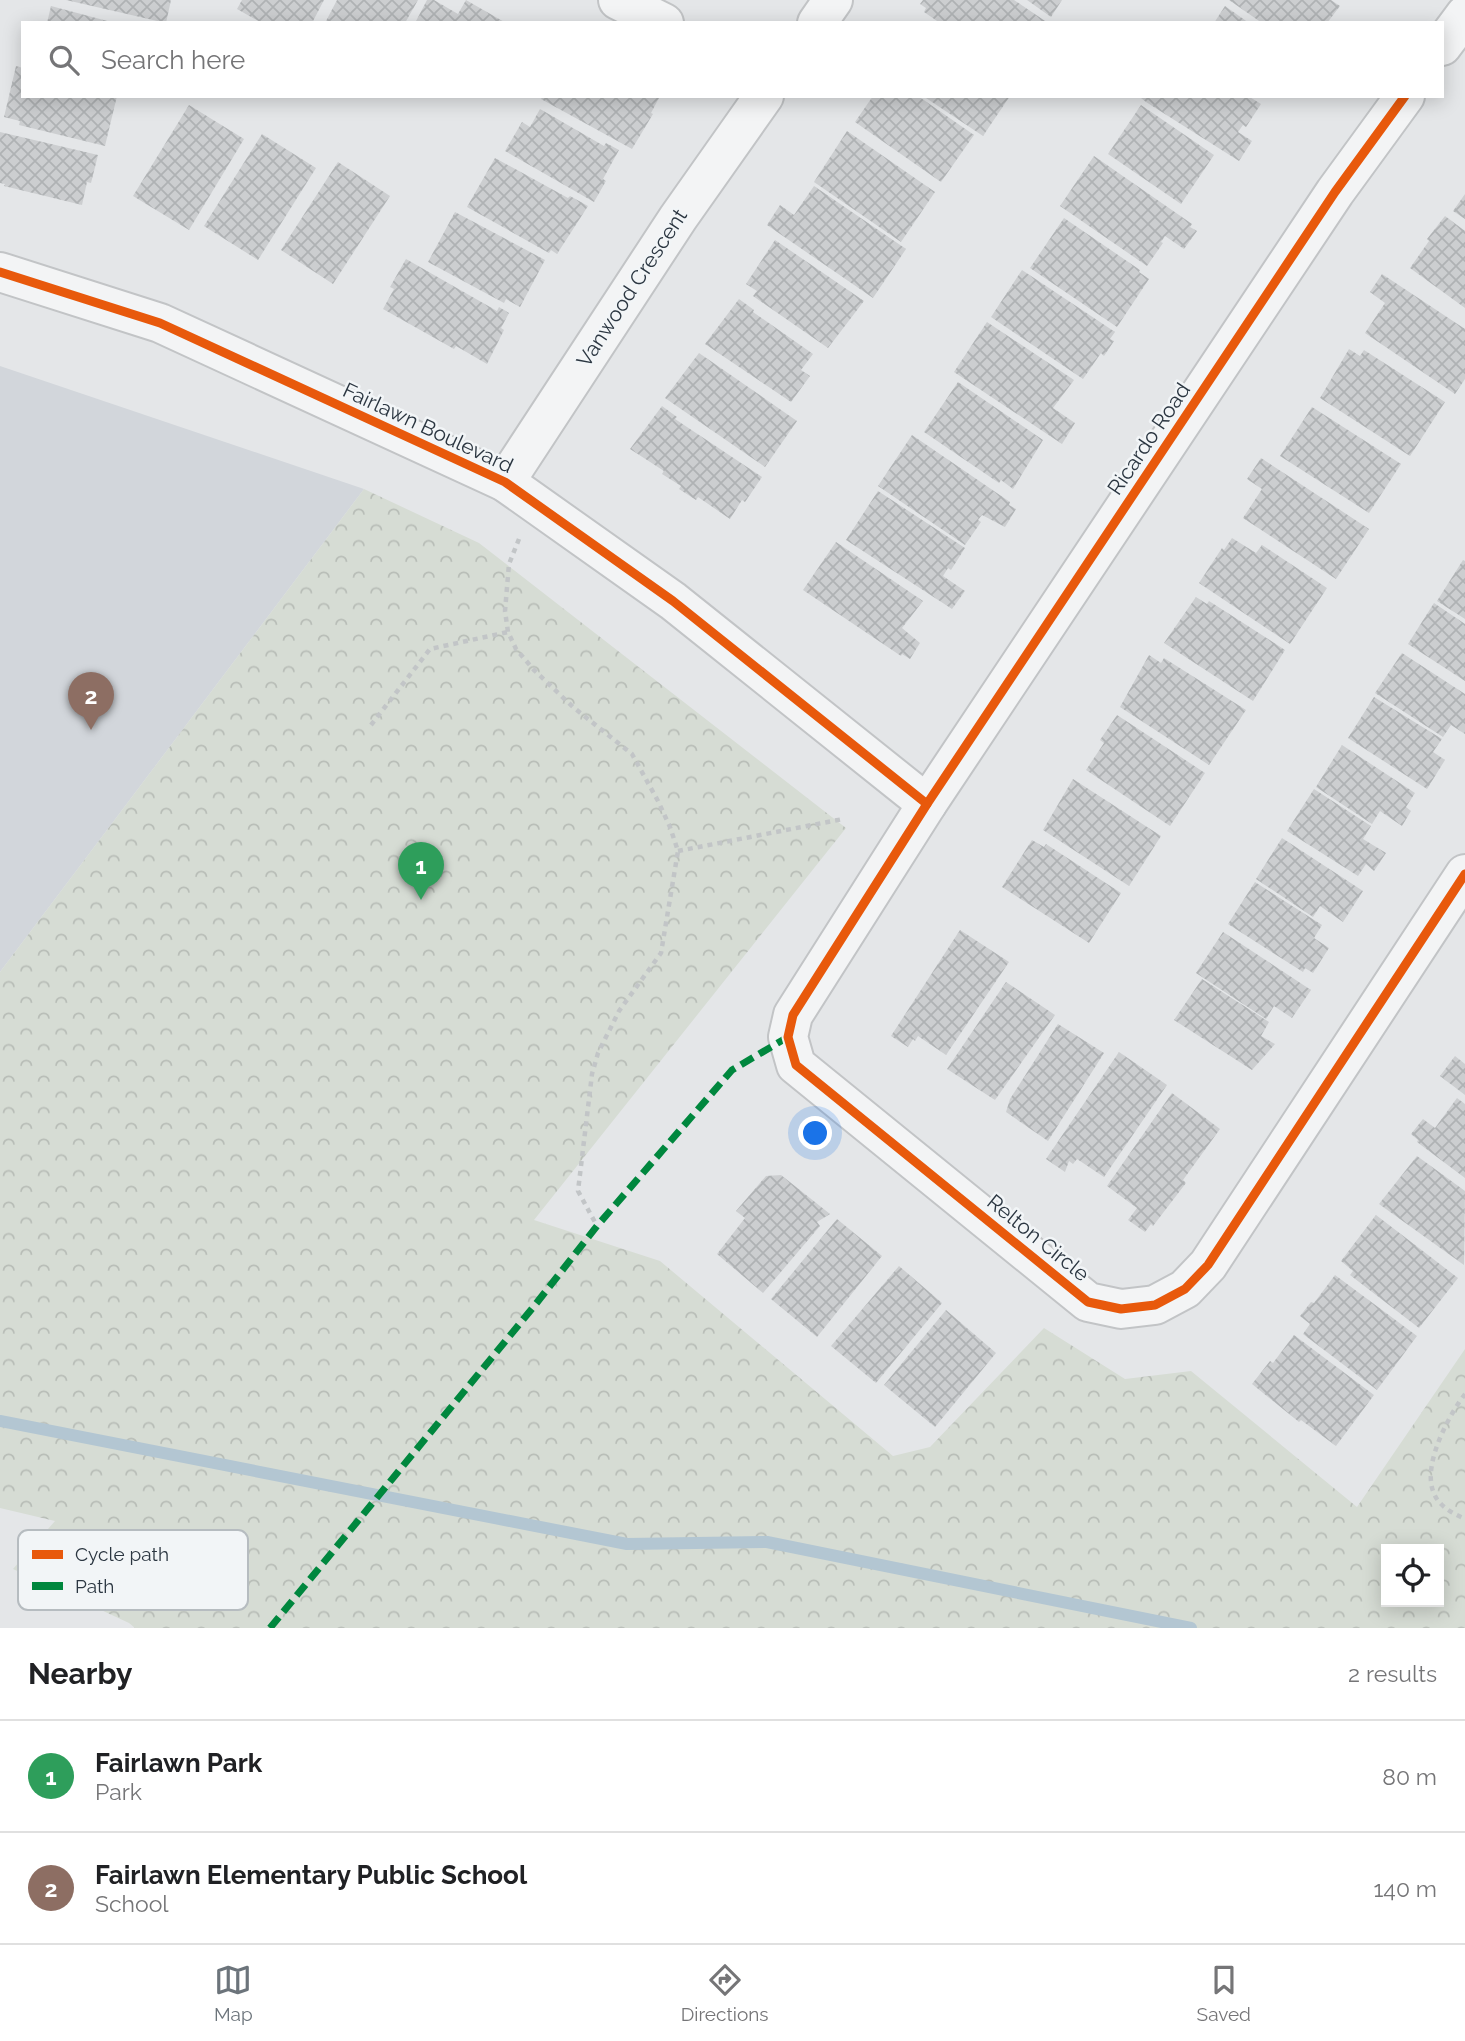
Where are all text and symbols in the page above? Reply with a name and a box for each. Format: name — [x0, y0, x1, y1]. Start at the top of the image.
search box — [21, 21, 1444, 98]
icon: search — [45, 41, 83, 79]
text: Search here — [101, 45, 245, 75]
street label: Vanwood Crescent — [571, 204, 692, 372]
street label: Fairlawn Boulevard — [339, 377, 517, 478]
street label: Ricardo Road — [1102, 378, 1195, 499]
pin: 2 — [68, 672, 114, 730]
pin: 1 — [398, 842, 444, 900]
your location — [798, 1116, 832, 1150]
street label: Relton Circle — [982, 1189, 1094, 1286]
legend — [18, 1530, 248, 1610]
text: Cycle path — [75, 1543, 169, 1565]
map controls — [1381, 1544, 1444, 1607]
button: locate — [1381, 1544, 1444, 1607]
text: Path — [75, 1575, 114, 1597]
text: Nearby — [28, 1656, 132, 1691]
text: 2 results — [1348, 1660, 1437, 1687]
text: Fairlawn Park — [95, 1748, 262, 1778]
text: 1 — [45, 1763, 57, 1790]
text: 80 m — [1382, 1763, 1437, 1790]
text: Park — [95, 1778, 142, 1805]
text: Fairlawn Elementary Public School — [95, 1860, 527, 1890]
text: 2 — [45, 1875, 57, 1902]
text: 140 m — [1374, 1875, 1437, 1902]
text: School — [95, 1890, 169, 1917]
tab: Map — [214, 1961, 253, 2025]
tab: Directions — [681, 1961, 769, 2025]
tab: Saved — [1197, 1961, 1251, 2025]

